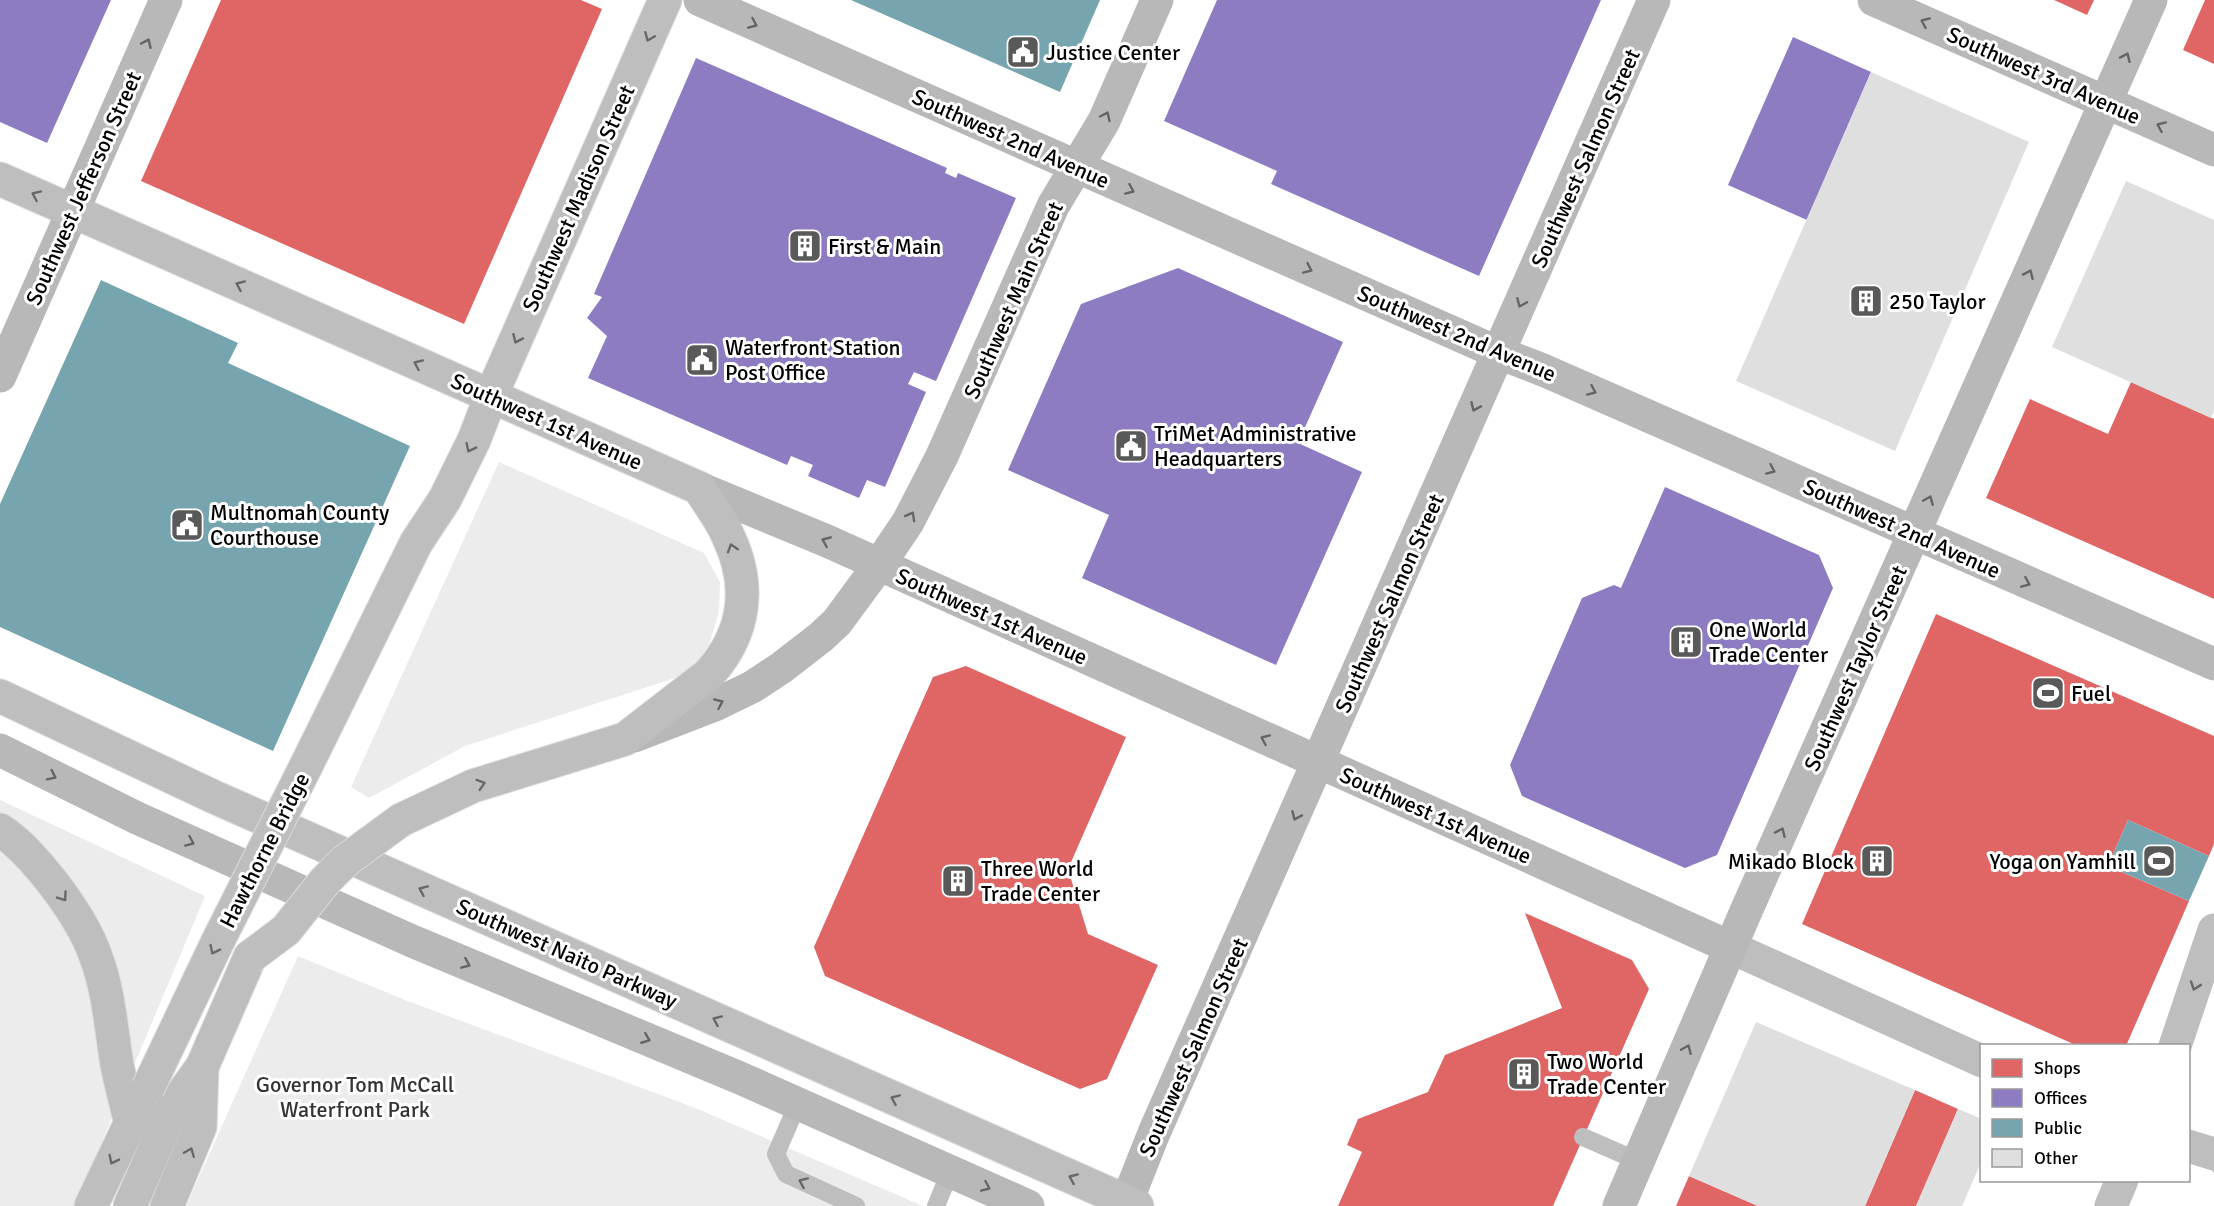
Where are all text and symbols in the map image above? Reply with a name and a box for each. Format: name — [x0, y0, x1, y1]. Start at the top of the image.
one-way arrow — [747, 16, 758, 28]
one-way arrow — [1920, 17, 1931, 29]
street label: Southwest 3rd Avenue — [1943, 21, 2145, 130]
one-way arrow — [644, 30, 656, 41]
public building icon: Justice Center — [1005, 34, 1041, 70]
one-way arrow — [140, 38, 152, 49]
place label: Justice Center — [1046, 39, 1180, 66]
street label: Southwest Salmon Street — [1525, 44, 1646, 272]
one-way arrow — [2118, 53, 2130, 64]
street label: Southwest Jefferson Street — [20, 67, 147, 309]
street label: Southwest Madison Street — [516, 80, 641, 316]
street label: Southwest 2nd Avenue — [908, 83, 1114, 194]
one-way arrow — [1098, 111, 1110, 122]
one-way arrow — [2156, 122, 2167, 134]
one-way arrow — [1124, 183, 1135, 195]
one-way arrow — [32, 190, 43, 202]
street label: Southwest Main Street — [958, 197, 1069, 403]
building icon: First & Main — [787, 228, 823, 264]
place label: First & Main — [828, 233, 941, 260]
one-way arrow — [1302, 262, 1313, 274]
one-way arrow — [2022, 269, 2034, 280]
street label: Southwest 2nd Avenue — [1353, 279, 1560, 388]
one-way arrow — [235, 281, 246, 293]
building icon: 250 Taylor — [1848, 283, 1884, 319]
place label: 250 Taylor — [1889, 288, 1986, 315]
one-way arrow — [1516, 297, 1528, 308]
one-way arrow — [512, 332, 524, 343]
place label: Waterfront Station Post Office — [725, 334, 901, 386]
public building icon: Waterfront Station Post Office — [684, 342, 720, 378]
one-way arrow — [413, 359, 424, 371]
street label: Southwest 1st Avenue — [447, 367, 647, 476]
one-way arrow — [1586, 384, 1597, 396]
one-way arrow — [1470, 400, 1482, 411]
place label: TriMet Administrative Headquarters — [1154, 420, 1356, 472]
public building icon: TriMet Administrative Headquarters — [1113, 428, 1149, 464]
one-way arrow — [465, 442, 477, 453]
one-way arrow — [1764, 463, 1775, 475]
street label: Southwest 2nd Avenue — [1799, 473, 2005, 584]
street label: Southwest Salmon Street — [1329, 489, 1450, 717]
one-way arrow — [1922, 496, 1934, 507]
place label: Multnomah County Courthouse — [210, 499, 390, 551]
public building icon: Multnomah County Courthouse — [169, 507, 205, 543]
one-way arrow — [904, 512, 915, 522]
one-way arrow — [821, 536, 832, 548]
one-way arrow — [727, 543, 740, 554]
street label: Southwest Taylor Street — [1798, 561, 1913, 775]
street label: Southwest 1st Avenue — [892, 562, 1092, 671]
one-way arrow — [2019, 576, 2030, 588]
place label: One World Trade Center — [1709, 616, 1828, 668]
building icon: One World Trade Center — [1668, 624, 1704, 660]
sports icon: Fuel — [2030, 675, 2066, 711]
place label: Fuel — [2071, 680, 2111, 707]
one-way arrow — [712, 698, 723, 710]
one-way arrow — [1260, 735, 1271, 747]
street label: Southwest 1st Avenue — [1336, 761, 1536, 870]
street label: Hawthorne Bridge — [214, 768, 315, 932]
one-way arrow — [46, 769, 57, 781]
one-way arrow — [475, 779, 486, 791]
one-way arrow — [1291, 810, 1303, 821]
one-way arrow — [1774, 827, 1786, 838]
one-way arrow — [184, 835, 195, 847]
building icon: Mikado Block — [1859, 843, 1895, 879]
sports icon: Yoga on Yamhill — [2141, 843, 2177, 879]
place label: Mikado Block — [1728, 848, 1854, 875]
place label: Yoga on Yamhill — [1990, 848, 2136, 875]
place label: Three World Trade Center — [981, 855, 1100, 907]
building icon: Three World Trade Center — [940, 863, 976, 899]
one-way arrow — [419, 885, 430, 897]
one-way arrow — [56, 891, 67, 902]
street label: Southwest Naito Parkway — [452, 893, 682, 1015]
street label: Southwest Salmon Street — [1133, 933, 1254, 1161]
one-way arrow — [209, 943, 221, 954]
one-way arrow — [460, 957, 471, 969]
one-way arrow — [2190, 980, 2203, 991]
one-way arrow — [712, 1015, 723, 1027]
one-way arrow — [640, 1032, 651, 1044]
one-way arrow — [1679, 1044, 1691, 1055]
legend — [1980, 1044, 2190, 1182]
place label: Two World Trade Center — [1547, 1048, 1666, 1100]
building icon: Two World Trade Center — [1506, 1056, 1542, 1092]
text: Shops — [2034, 1057, 2081, 1079]
park label: Governor Tom McCall Waterfront Park — [256, 1071, 454, 1123]
text: Offices — [2034, 1087, 2087, 1109]
one-way arrow — [890, 1094, 901, 1106]
text: Public — [2034, 1117, 2082, 1139]
one-way arrow — [183, 1147, 195, 1158]
text: Other — [2034, 1147, 2078, 1169]
one-way arrow — [109, 1153, 121, 1164]
one-way arrow — [1068, 1173, 1079, 1185]
one-way arrow — [798, 1177, 809, 1189]
one-way arrow — [979, 1180, 990, 1192]

